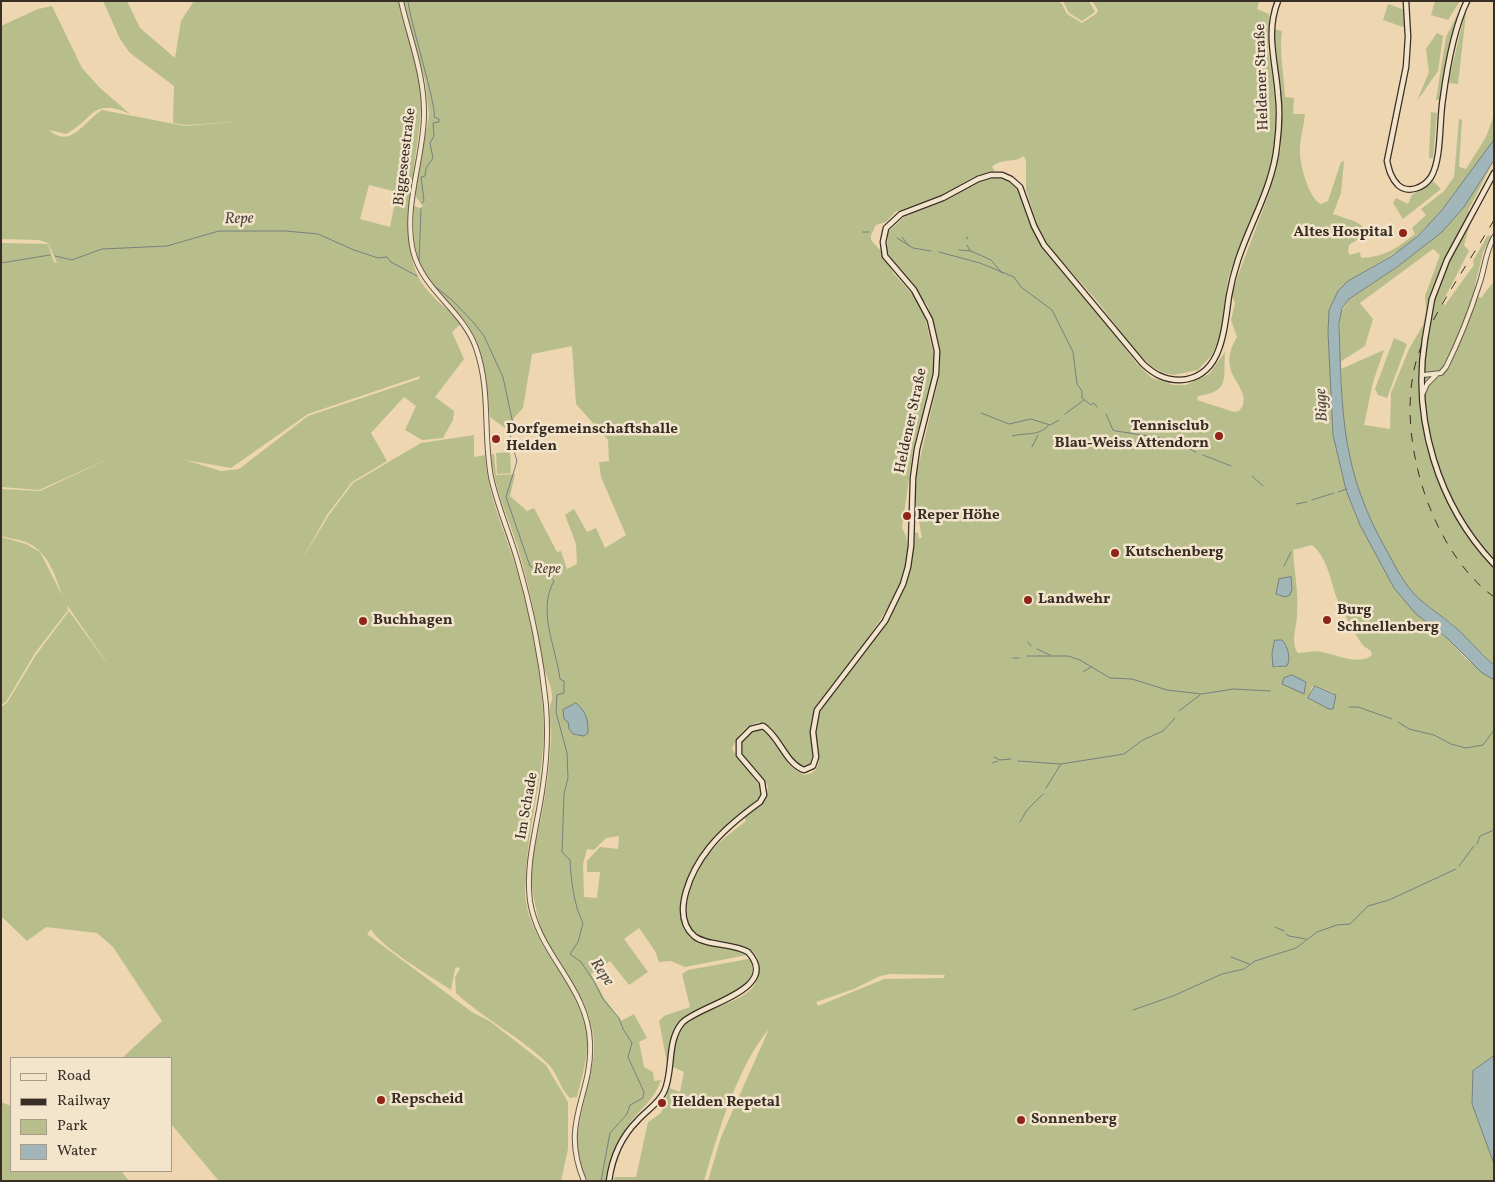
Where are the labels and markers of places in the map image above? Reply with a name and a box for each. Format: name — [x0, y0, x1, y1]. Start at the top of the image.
place label: Altes Hospital — [1293, 224, 1393, 242]
marker: Altes Hospital — [1397, 227, 1409, 239]
place label: Tennisclub Blau-Weiss Attendorn — [1055, 418, 1209, 453]
place label: Dorfgemeinschaftshalle Helden — [506, 421, 678, 456]
marker: Tennisclub Blau-Weiss Attendorn — [1213, 430, 1225, 442]
marker: Dorfgemeinschaftshalle Helden — [490, 433, 502, 445]
place label: Reper Höhe — [917, 507, 1000, 525]
marker: Reper Höhe — [901, 510, 913, 522]
place label: Kutschenberg — [1125, 544, 1224, 562]
marker: Kutschenberg — [1109, 547, 1121, 559]
place label: Landwehr — [1038, 591, 1110, 609]
marker: Landwehr — [1022, 594, 1034, 606]
place label: Burg Schnellenberg — [1337, 602, 1439, 637]
place label: Buchhagen — [373, 612, 453, 630]
marker: Burg Schnellenberg — [1321, 614, 1333, 626]
marker: Buchhagen — [357, 615, 369, 627]
place label: Repscheid — [391, 1091, 464, 1109]
marker: Repscheid — [375, 1094, 387, 1106]
place label: Helden Repetal — [672, 1094, 780, 1112]
marker: Helden Repetal — [656, 1097, 668, 1109]
place label: Sonnenberg — [1031, 1111, 1117, 1129]
marker: Sonnenberg — [1015, 1114, 1027, 1126]

